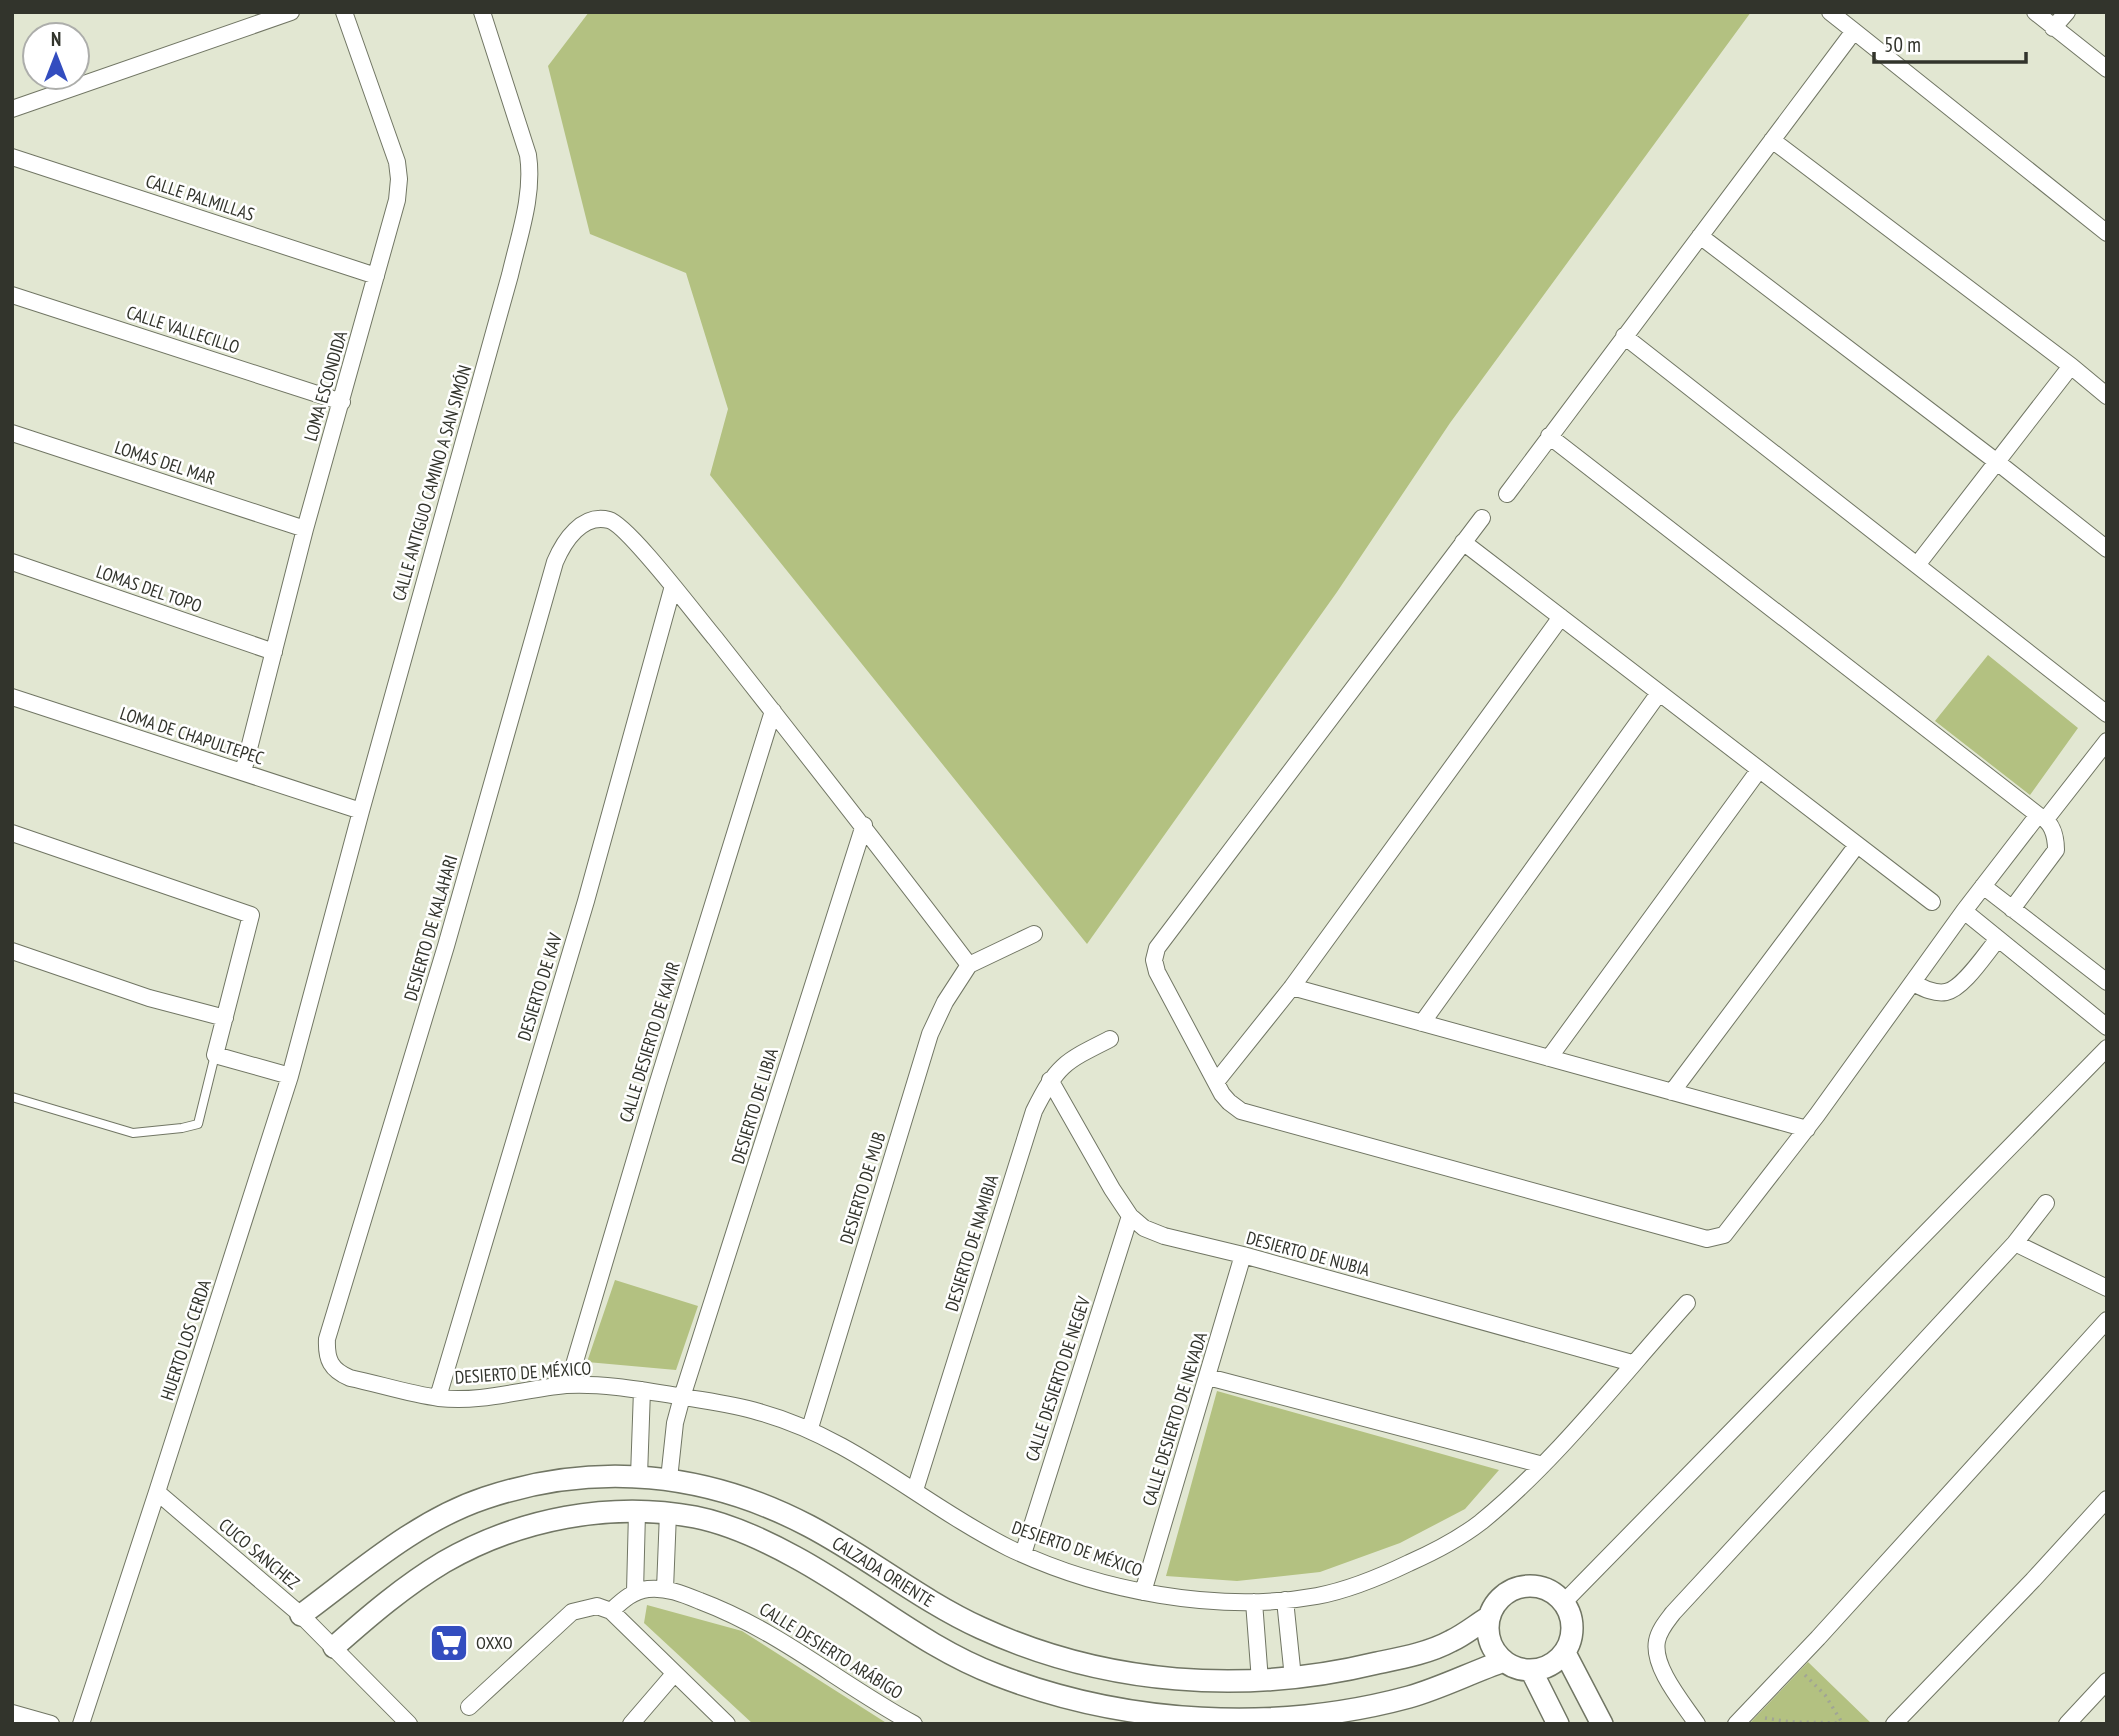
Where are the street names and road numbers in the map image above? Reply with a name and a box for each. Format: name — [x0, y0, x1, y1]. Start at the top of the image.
street label: CALLE PALMILLAS — [143, 169, 258, 226]
street label: CALLE VALLECILLO — [124, 300, 243, 359]
street label: LOMA ESCONDIDA — [299, 328, 352, 444]
street label: CALLE ANTIGUO CAMINO A SAN SIMÓN — [387, 362, 476, 603]
street label: LOMAS DEL MAR — [112, 435, 219, 490]
street label: LOMAS DEL TOPO — [93, 560, 205, 617]
street label: LOMA DE CHAPULTEPEC — [117, 701, 267, 770]
street label: DESIERTO DE KALAHARI — [399, 852, 462, 1003]
street label: DESIERTO DE KAV — [512, 930, 567, 1043]
street label: CALLE DESIERTO DE KAVIR — [614, 958, 685, 1125]
street label: DESIERTO DE LIBIA — [726, 1045, 783, 1166]
street label: DESIERTO DE MUB — [835, 1129, 890, 1247]
street label: DESIERTO DE NAMIBIA — [940, 1171, 1003, 1314]
street label: DESIERTO DE NUBIA — [1244, 1226, 1373, 1281]
street label: HUERTO LOS CERDA — [155, 1276, 216, 1403]
street label: CALLE DESIERTO DE NEGEV — [1020, 1293, 1095, 1464]
street label: CALLE DESIERTO DE NEVADA — [1137, 1329, 1212, 1509]
street label: DESIERTO DE MÉXICO — [454, 1356, 592, 1389]
street label: CUCO SANCHEZ — [214, 1513, 305, 1594]
street label: DESIERTO DE MÉXICO — [1009, 1515, 1146, 1582]
street label: CALZADA ORIENTE — [828, 1531, 938, 1612]
street label: CALLE DESIERTO ARÁBIGO — [755, 1597, 907, 1704]

